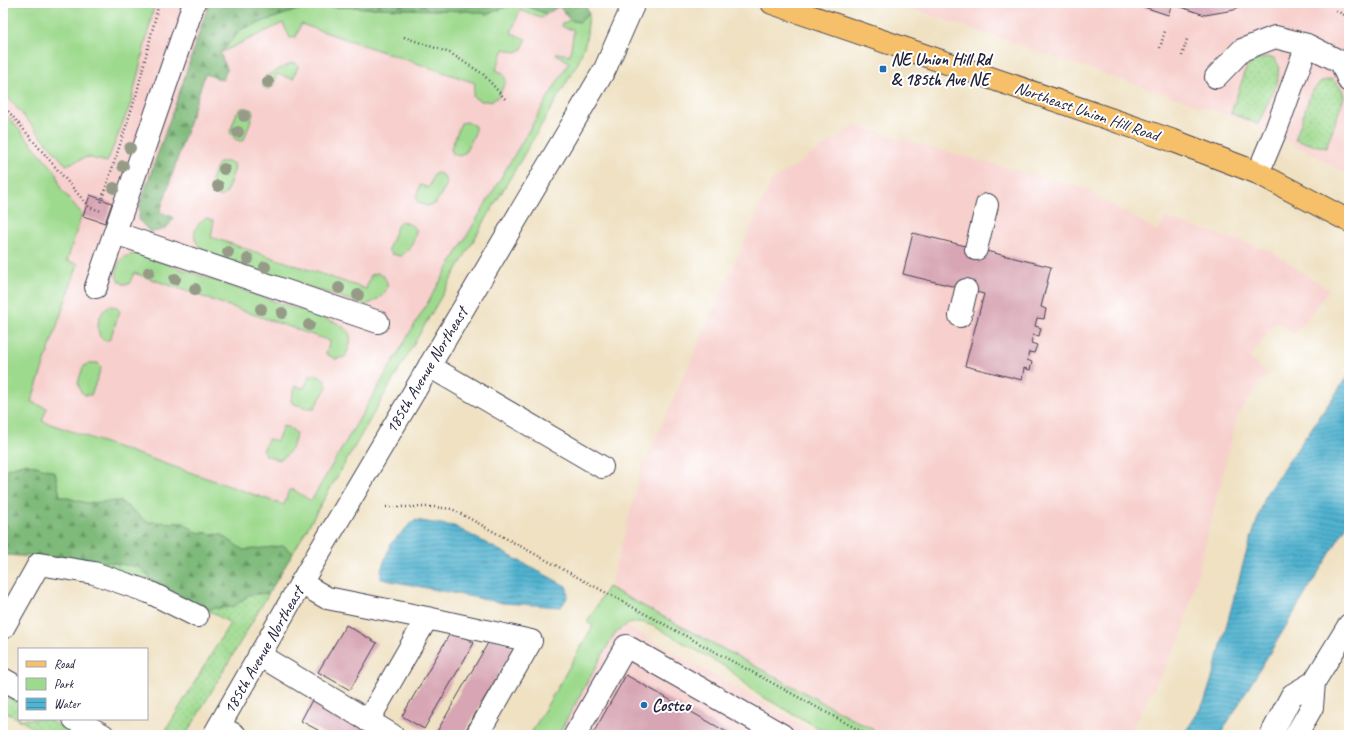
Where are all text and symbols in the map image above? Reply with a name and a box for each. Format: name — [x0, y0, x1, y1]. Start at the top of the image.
place label: NE Union Hill Rd & 185th Ave NE — [891, 49, 994, 90]
marker: NE Union Hill Rd & 185th Ave NE — [878, 64, 888, 74]
street label: Northeast Union Hill Road — [1012, 77, 1164, 147]
street label: 185th Avenue Northeast — [380, 301, 474, 437]
street label: 185th Avenue Northeast — [218, 581, 310, 718]
legend — [18, 648, 148, 720]
text: Road — [54, 656, 76, 672]
text: Park — [54, 676, 75, 692]
place label: Costco — [652, 695, 692, 716]
text: Water — [54, 696, 82, 712]
marker: Costco — [639, 700, 649, 710]

